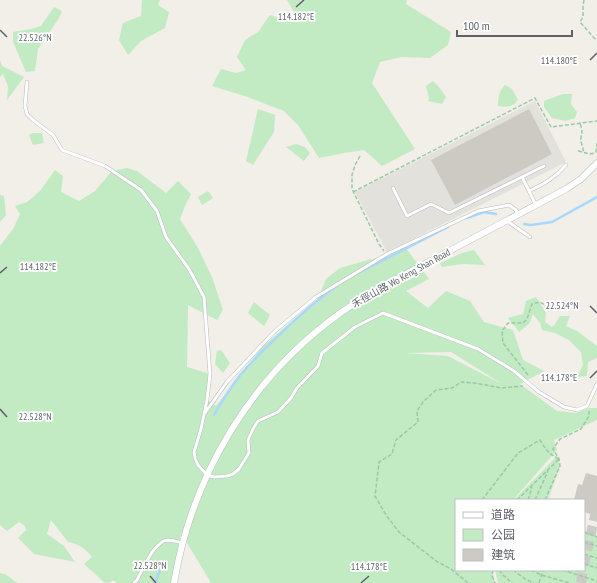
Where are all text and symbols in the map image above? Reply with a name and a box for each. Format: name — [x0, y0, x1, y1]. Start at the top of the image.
text: 114.182°E — [278, 10, 314, 23]
scale bar — [457, 12, 572, 38]
text: 100 m — [463, 18, 490, 33]
text: 22.526°N — [18, 31, 52, 44]
text: 114.180°E — [541, 54, 577, 67]
street label: 禾徑山路 Wo Keng Shan Road — [349, 245, 453, 311]
text: 114.182°E — [20, 260, 56, 273]
text: 22.524°N — [545, 299, 579, 312]
text: 114.178°E — [541, 371, 577, 384]
text: 22.528°N — [18, 410, 52, 423]
legend — [455, 499, 585, 571]
text: 道路 — [491, 507, 515, 522]
text: 公园 — [491, 527, 515, 542]
text: 建筑 — [491, 547, 515, 562]
text: 22.528°N — [133, 559, 167, 572]
text: 114.178°E — [351, 560, 387, 573]

